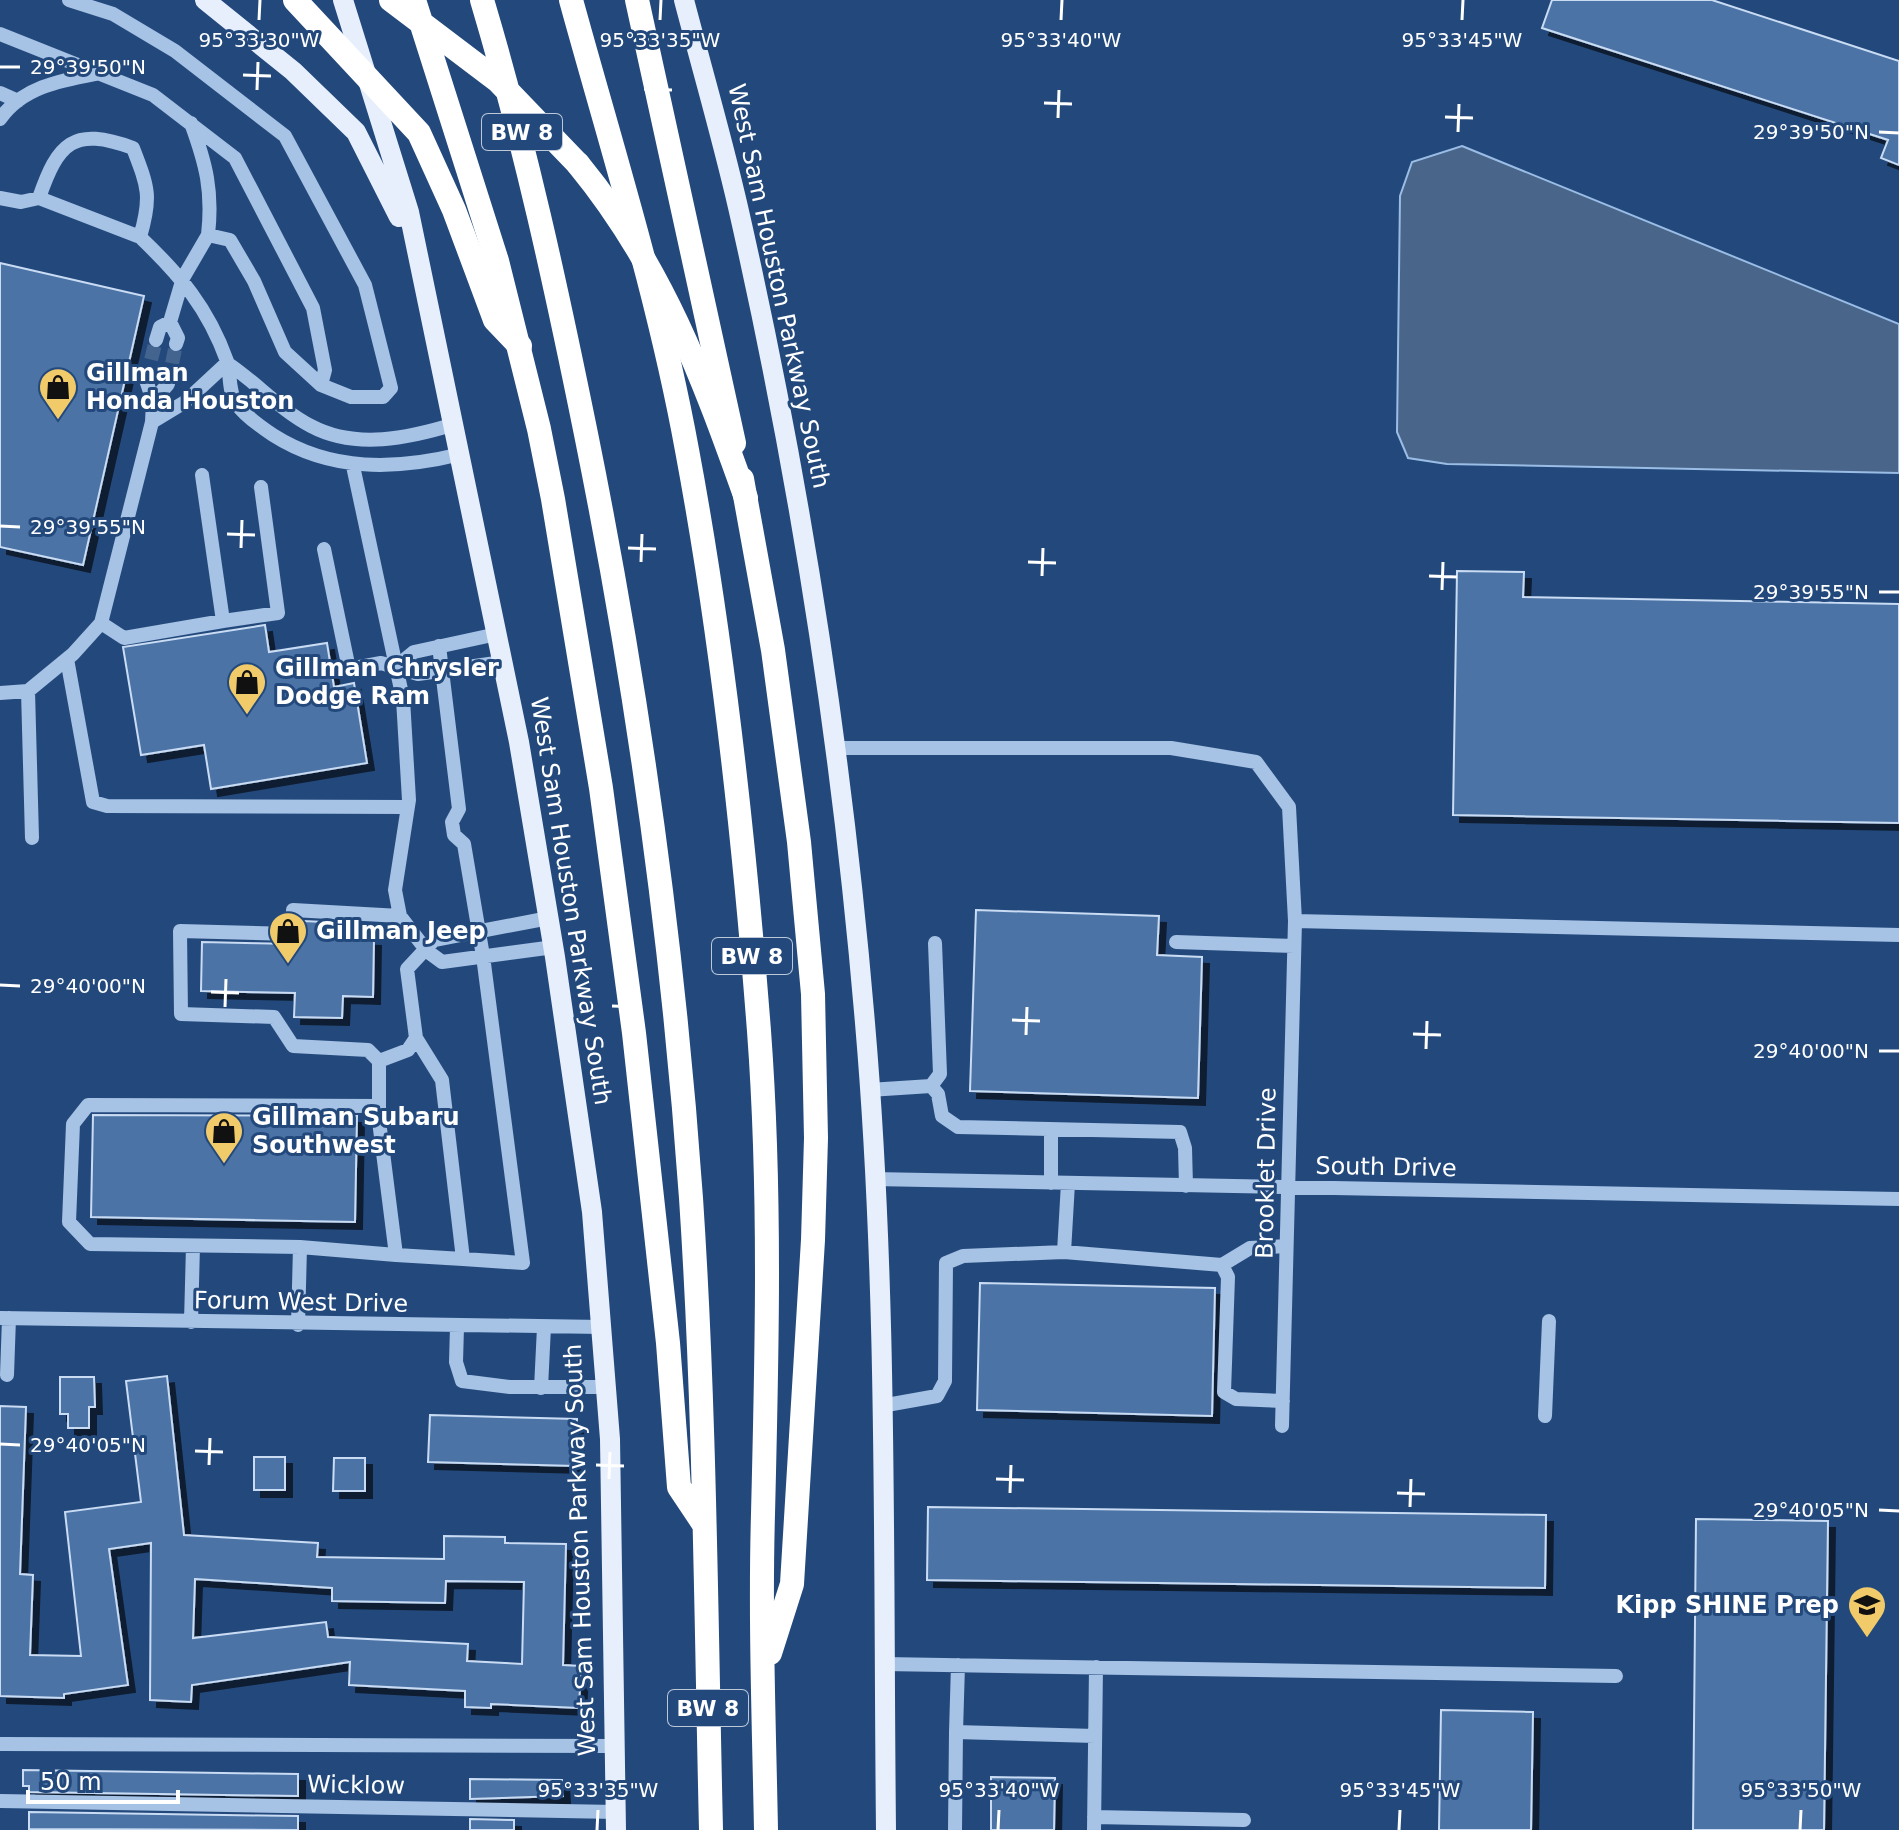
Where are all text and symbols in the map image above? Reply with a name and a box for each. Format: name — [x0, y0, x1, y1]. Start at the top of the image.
text: 95°33'30"W — [199, 28, 320, 52]
text: 95°33'35"W — [600, 28, 721, 52]
text: 95°33'40"W — [1001, 28, 1122, 52]
text: 95°33'45"W — [1402, 28, 1523, 52]
text: 29°39'50"N — [30, 55, 146, 79]
street label: West Sam Houston Parkway South — [722, 81, 836, 491]
road number: BW 8 — [482, 114, 562, 150]
text: 29°39'50"N — [1753, 120, 1869, 144]
place label: Gillman Honda Houston — [86, 359, 294, 415]
shop icon: Gillman Honda Houston — [37, 366, 79, 421]
text: 29°39'55"N — [30, 515, 146, 539]
text: 29°39'55"N — [1753, 580, 1869, 604]
place label: Gillman Chrysler Dodge Ram — [275, 654, 499, 710]
shop icon: Gillman Chrysler Dodge Ram — [226, 661, 268, 716]
street label: West Sam Houston Parkway South — [525, 695, 617, 1107]
shop icon: Gillman Jeep — [267, 910, 309, 965]
place label: Gillman Jeep — [316, 917, 486, 945]
road number: BW 8 — [712, 938, 792, 974]
text: 29°40'00"N — [30, 974, 146, 998]
text: 29°40'00"N — [1753, 1039, 1869, 1063]
street label: Brooklet Drive — [1251, 1087, 1281, 1259]
place label: Gillman Subaru Southwest — [252, 1103, 460, 1159]
shop icon: Gillman Subaru Southwest — [203, 1110, 245, 1165]
street label: South Drive — [1315, 1152, 1457, 1182]
street label: Forum West Drive — [194, 1286, 408, 1318]
street label: West Sam Houston Parkway South — [559, 1343, 601, 1757]
text: 29°40'05"N — [30, 1433, 146, 1457]
text: 29°40'05"N — [1753, 1498, 1869, 1522]
school or university icon: Kipp SHINE Prep — [1846, 1584, 1888, 1639]
place label: Kipp SHINE Prep — [1615, 1591, 1839, 1619]
road number: BW 8 — [668, 1690, 748, 1726]
scale bar — [28, 1754, 178, 1804]
text: 50 m — [40, 1768, 102, 1796]
street label: Wicklow — [307, 1770, 405, 1800]
text: 95°33'35"W — [538, 1778, 659, 1802]
text: 95°33'40"W — [939, 1778, 1060, 1802]
text: 95°33'45"W — [1340, 1778, 1461, 1802]
text: 95°33'50"W — [1741, 1778, 1862, 1802]

